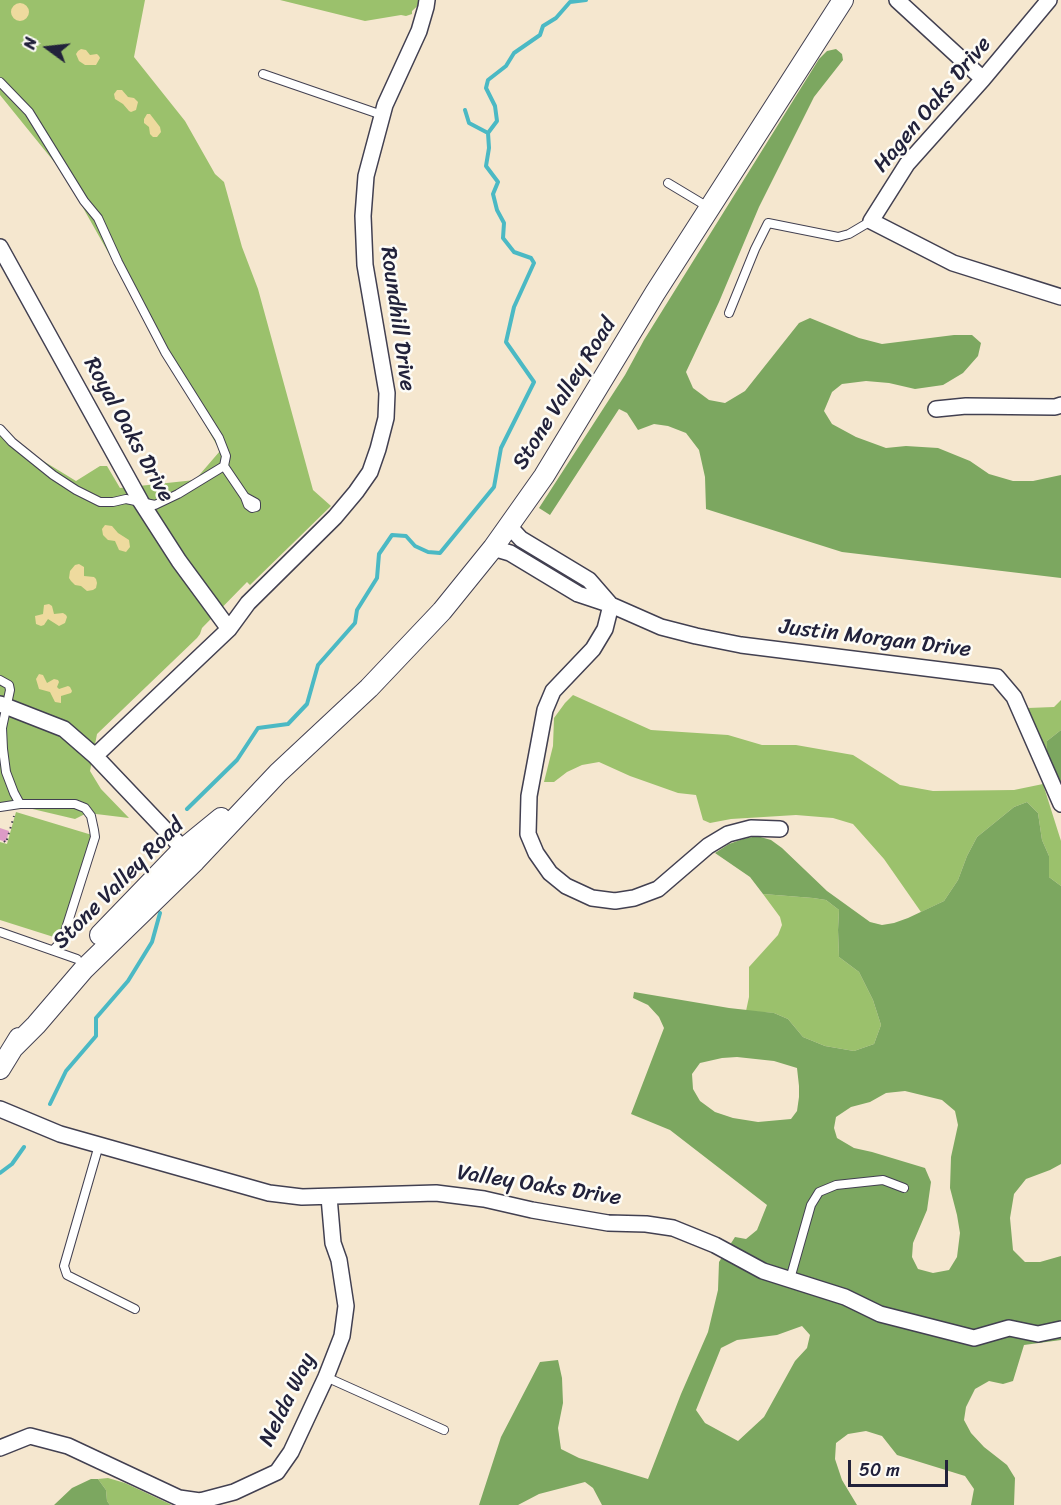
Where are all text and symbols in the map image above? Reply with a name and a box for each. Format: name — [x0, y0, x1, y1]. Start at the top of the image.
north arrow — [18, 18, 78, 78]
street label: Hagen Oaks Drive — [869, 32, 997, 178]
text: N — [15, 34, 46, 52]
street label: Roundhill Drive — [374, 245, 420, 393]
street label: Stone Valley Road — [508, 313, 622, 475]
street label: Royal Oaks Drive — [77, 353, 179, 507]
street label: Justin Morgan Drive — [777, 614, 973, 664]
street label: Stone Valley Road — [48, 813, 190, 955]
street label: Valley Oaks Drive — [455, 1160, 623, 1212]
street label: Nelda Way — [254, 1349, 322, 1451]
scale bar — [851, 1448, 952, 1486]
text: 50 m — [859, 1454, 900, 1486]

